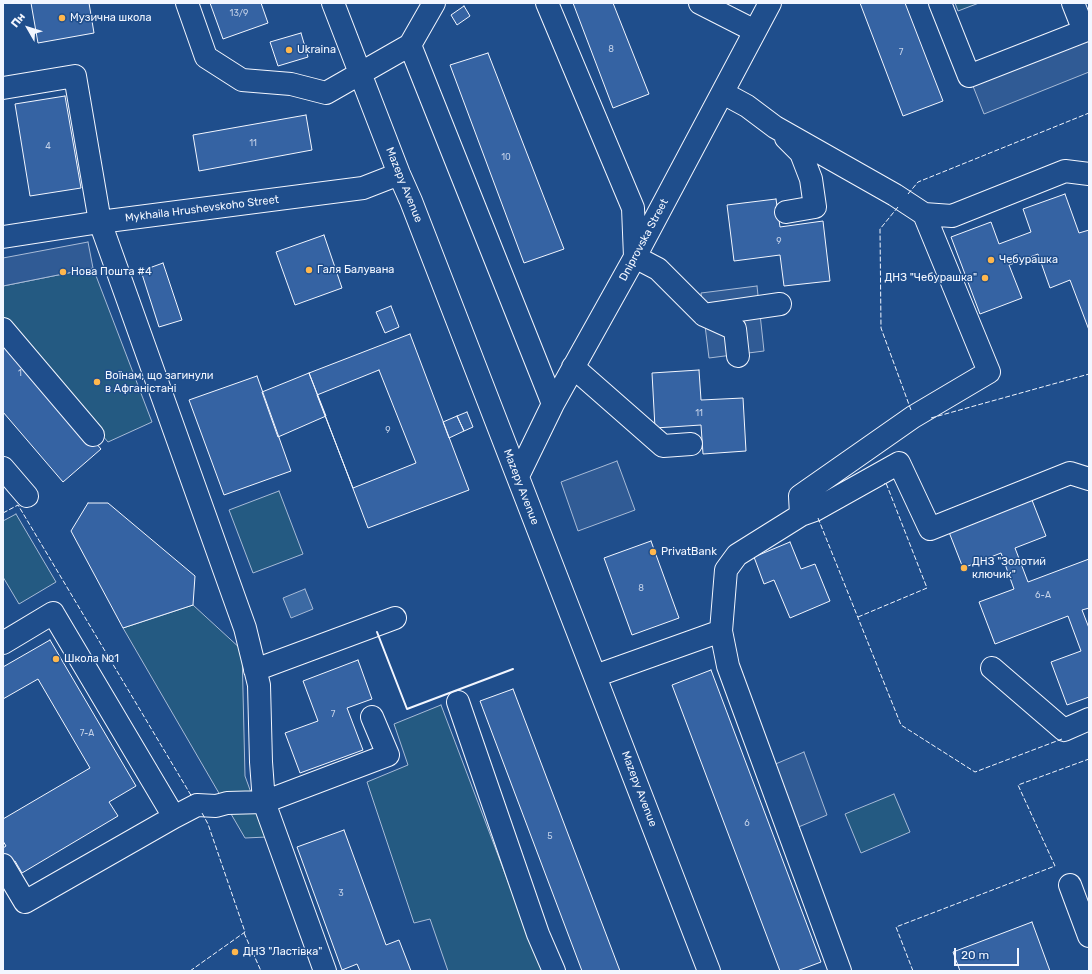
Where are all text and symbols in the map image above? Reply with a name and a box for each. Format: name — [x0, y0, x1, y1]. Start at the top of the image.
north arrow — [8, 8, 48, 48]
house number: 13/9 — [230, 8, 248, 18]
text: Пн — [8, 10, 28, 30]
place label: Музична школа — [70, 11, 152, 25]
marker: Музична школа — [57, 13, 67, 23]
place label: Ukraina — [297, 43, 336, 57]
house number: 8 — [608, 44, 614, 54]
marker: Ukraina — [284, 45, 294, 55]
house number: 7 — [899, 47, 903, 57]
house number: 11 — [249, 138, 257, 148]
house number: 4 — [45, 141, 51, 151]
street label: Mazepy Avenue — [383, 145, 425, 225]
house number: 10 — [501, 152, 511, 162]
street label: Mykhaila Hrushevskoho Street — [124, 193, 280, 225]
street label: Dniprovska Street — [617, 197, 671, 283]
house number: 9 — [776, 236, 782, 246]
place label: Чебурашка — [999, 253, 1058, 267]
marker: Чебурашка — [986, 255, 996, 265]
place label: Галя Балувана — [317, 263, 394, 277]
place label: Нова Пошта #4 — [71, 265, 152, 279]
marker: Галя Балувана — [304, 265, 314, 275]
marker: Нова Пошта #4 — [58, 267, 68, 277]
place label: ДНЗ "Чебурашка" — [885, 271, 977, 285]
marker: ДНЗ "Чебурашка" — [980, 273, 990, 283]
house number: 1 — [18, 368, 22, 378]
place label: Воїнам, що загинули в Афганістані — [105, 369, 214, 395]
marker: Воїнам, що загинули в Афганістані — [92, 377, 102, 387]
house number: 11 — [695, 408, 703, 418]
house number: 9 — [385, 425, 391, 435]
street label: Mazepy Avenue — [500, 447, 542, 527]
place label: PrivatBank — [661, 545, 717, 559]
marker: PrivatBank — [648, 547, 658, 557]
place label: ДНЗ "Золотий ключик" — [972, 555, 1046, 581]
marker: ДНЗ "Золотий ключик" — [959, 563, 969, 573]
house number: 8 — [638, 583, 644, 593]
house number: 6-А — [1035, 590, 1051, 600]
place label: Школа №1 — [64, 652, 119, 666]
marker: Школа №1 — [51, 654, 61, 664]
house number: 7 — [331, 709, 335, 719]
house number: 7-А — [80, 728, 94, 738]
street label: Mazepy Avenue — [618, 749, 660, 829]
house number: 6 — [744, 818, 750, 828]
house number: 5 — [547, 831, 553, 841]
house number: 3 — [338, 888, 344, 898]
scale bar — [956, 940, 1021, 966]
place label: ДНЗ "Ластівка" — [243, 945, 322, 959]
marker: ДНЗ "Ластівка" — [230, 947, 240, 957]
text: 20 m — [961, 948, 989, 962]

